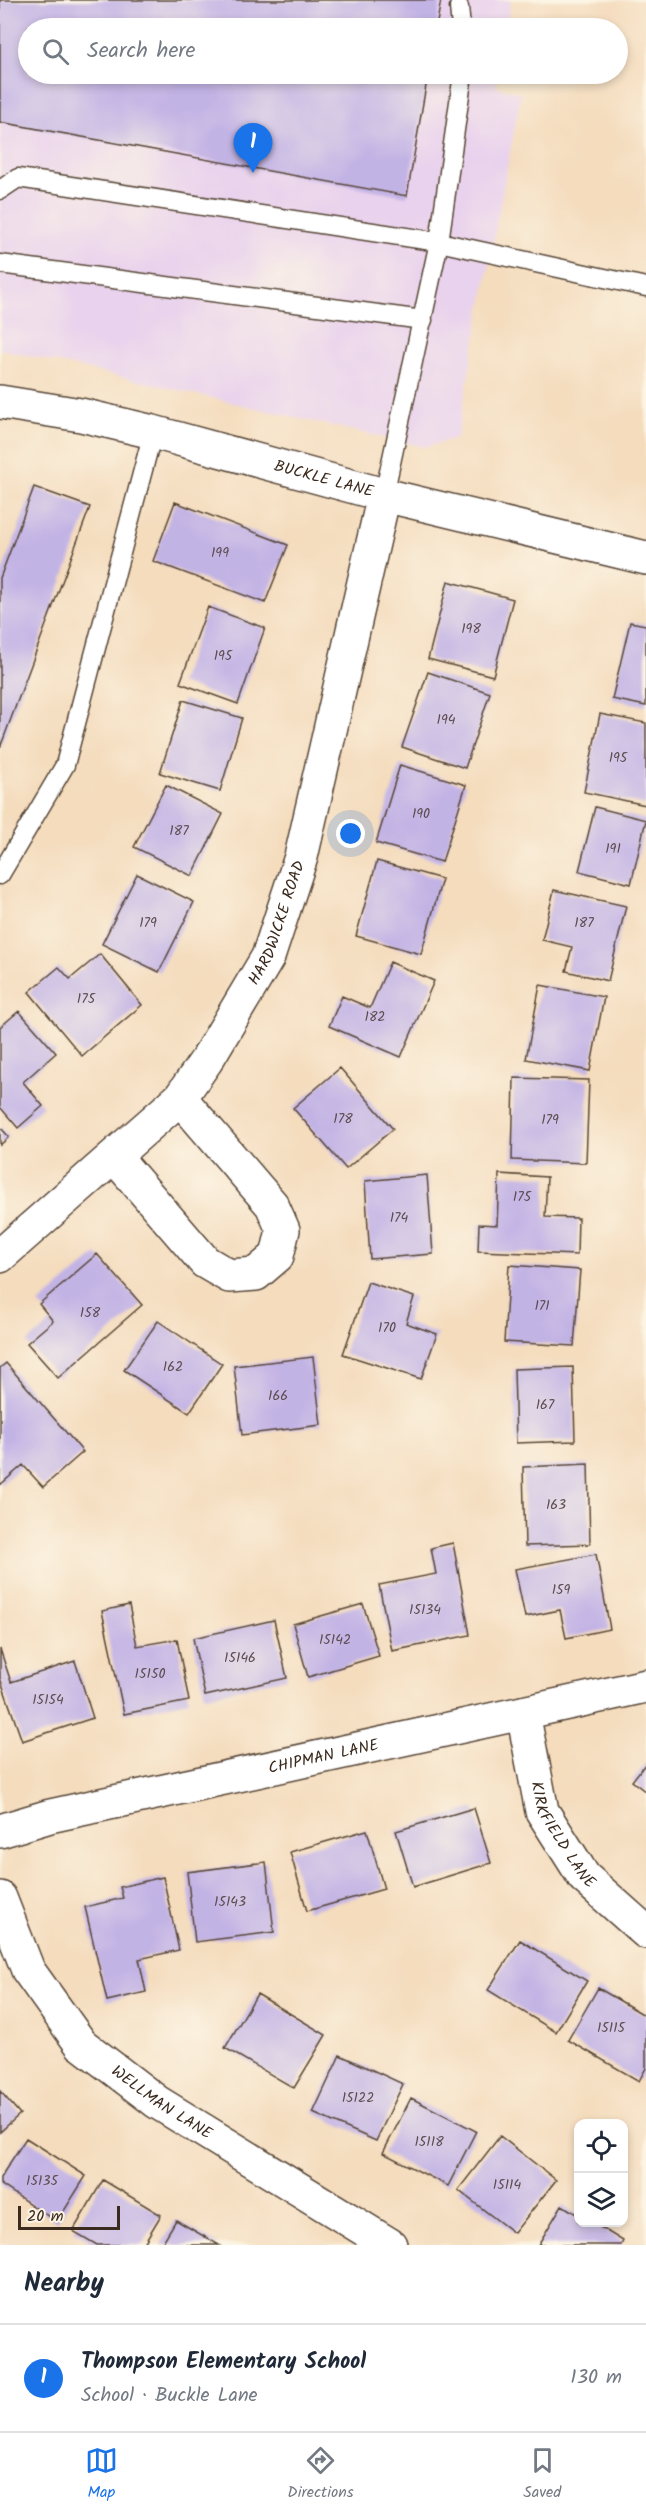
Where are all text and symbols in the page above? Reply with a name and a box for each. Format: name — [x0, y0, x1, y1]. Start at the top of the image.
search box — [18, 18, 628, 84]
text: Search here — [87, 34, 195, 69]
icon: search — [39, 35, 72, 68]
pin: 1 — [234, 124, 272, 173]
street label: BUCKLE LANE — [271, 453, 377, 504]
house number: 199 — [211, 542, 229, 564]
house number: 198 — [461, 618, 481, 640]
house number: 195 — [214, 645, 234, 667]
house number: 194 — [437, 709, 456, 731]
house number: 195 — [609, 747, 629, 769]
house number: 190 — [412, 803, 430, 825]
your location — [336, 819, 365, 848]
house number: 187 — [169, 820, 189, 842]
house number: 191 — [605, 838, 621, 860]
street label: HARDWICKE ROAD — [242, 857, 312, 990]
house number: 179 — [139, 912, 157, 934]
house number: 187 — [574, 912, 594, 934]
house number: 175 — [77, 988, 97, 1010]
house number: 182 — [365, 1006, 385, 1028]
house number: 178 — [333, 1108, 353, 1130]
house number: 179 — [541, 1109, 559, 1131]
house number: 175 — [513, 1186, 533, 1208]
house number: 174 — [390, 1207, 409, 1229]
house number: 171 — [534, 1295, 550, 1317]
house number: 158 — [80, 1302, 101, 1324]
house number: 170 — [378, 1317, 396, 1339]
house number: 162 — [163, 1356, 183, 1378]
house number: 166 — [268, 1385, 288, 1407]
house number: 167 — [536, 1394, 555, 1416]
house number: 163 — [546, 1494, 566, 1516]
house number: 159 — [552, 1579, 571, 1601]
house number: 15134 — [409, 1599, 441, 1621]
house number: 15142 — [319, 1629, 351, 1651]
house number: 15146 — [224, 1647, 256, 1669]
house number: 15150 — [135, 1663, 165, 1685]
house number: 15154 — [32, 1689, 64, 1711]
street label: CHIPMAN LANE — [266, 1732, 382, 1781]
street label: KIRKFIELD LANE — [524, 1779, 602, 1895]
house number: 15143 — [214, 1891, 246, 1913]
house number: 15115 — [597, 2017, 627, 2039]
street label: WELLMAN LANE — [106, 2059, 218, 2146]
house number: 15122 — [342, 2087, 374, 2109]
map controls — [574, 2119, 628, 2227]
button: locate — [574, 2119, 628, 2173]
house number: 15118 — [414, 2131, 444, 2153]
house number: 15135 — [26, 2170, 59, 2192]
button: layers — [574, 2173, 628, 2227]
house number: 15114 — [493, 2174, 521, 2196]
scale bar — [18, 2203, 120, 2230]
text: 20 m — [27, 2204, 63, 2229]
text: Nearby — [24, 2263, 104, 2305]
text: Thompson Elementary School — [81, 2345, 366, 2380]
text: 1 — [40, 2362, 47, 2394]
text: 130 m — [570, 2362, 622, 2394]
text: School · Buckle Lane — [81, 2380, 258, 2412]
tab: Map — [85, 2444, 118, 2505]
tab: Directions — [287, 2444, 354, 2505]
tab: Saved — [523, 2444, 561, 2505]

